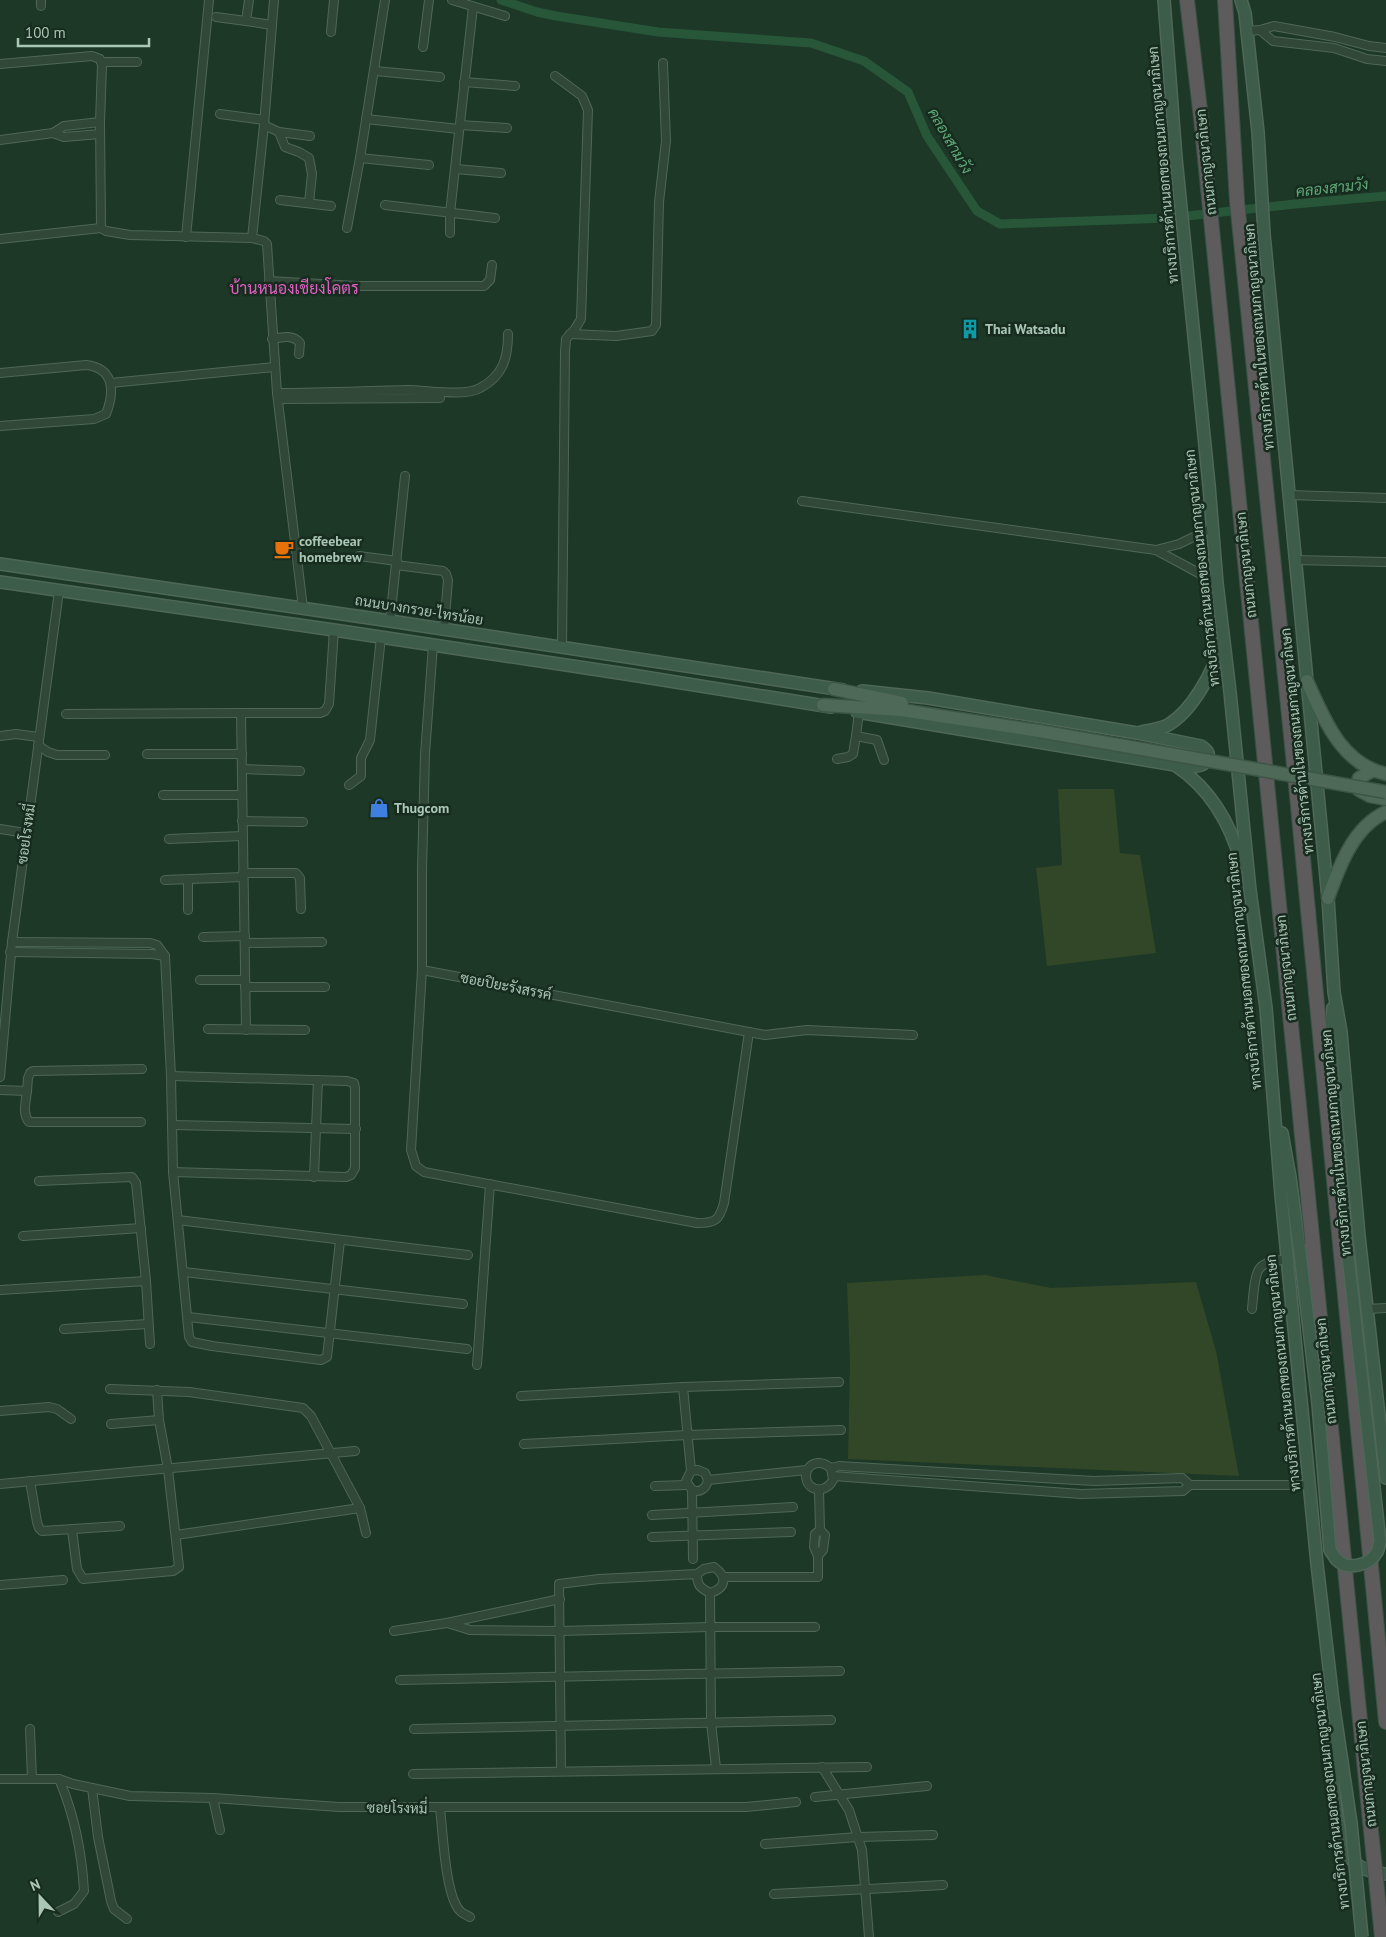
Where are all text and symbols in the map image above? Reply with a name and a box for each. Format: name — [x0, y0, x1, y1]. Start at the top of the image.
scale bar — [18, 15, 149, 47]
text: 100 m — [25, 23, 66, 42]
street label: ทางบริการด้านนอกของถนนกาญจนาภิเษก — [1144, 46, 1182, 284]
water label: คลองสามวัง — [924, 104, 977, 177]
street label: ถนนกาญจนาภิเษก — [1191, 108, 1221, 216]
water label: คลองสามวัง — [1295, 174, 1369, 201]
street label: ทางบริการด้านในของถนนกาญจนาภิเษก — [1240, 223, 1278, 451]
district label: บ้านหนองเชียงโคตร — [229, 277, 359, 298]
building icon: Thai Watsadu — [959, 318, 981, 340]
place label: Thai Watsadu — [985, 320, 1066, 338]
street label: ทางบริการด้านนอกของถนนกาญจนาภิเษก — [1181, 449, 1223, 687]
street label: ถนนกาญจนาภิเษก — [1231, 511, 1261, 619]
place label: coffeebear homebrew — [299, 532, 363, 566]
cafe icon: coffeebear homebrew — [273, 538, 295, 560]
street label: ถนนบางกรวย-ไทรน้อย — [354, 591, 484, 629]
street label: ทางบริการด้านในของถนนกาญจนาภิเษก — [1276, 627, 1318, 855]
shop icon: Thugcom — [368, 797, 390, 819]
place label: Thugcom — [394, 799, 449, 817]
street label: ซอยโรงหมี่ — [10, 802, 39, 865]
street label: ทางบริการด้านนอกของถนนกาญจนาภิเษก — [1223, 852, 1265, 1090]
street label: ถนนกาญจนาภิเษก — [1271, 914, 1301, 1022]
street label: ซอยปิยะรังสรรค์ — [459, 968, 553, 1004]
street label: ทางบริการด้านในของถนนกาญจนาภิเษก — [1317, 1029, 1355, 1257]
street label: ทางบริการด้านนอกของถนนกาญจนาภิเษก — [1262, 1254, 1304, 1492]
street label: ถนนกาญจนาภิเษก — [1311, 1317, 1341, 1425]
street label: ทางบริการด้านนอกของถนนกาญจนาภิเษก — [1307, 1672, 1353, 1910]
street label: ถนนกาญจนาภิเษก — [1351, 1720, 1381, 1828]
street label: ซอยโรงหมี่ — [366, 1795, 428, 1818]
north arrow — [15, 1872, 65, 1922]
text: N — [27, 1875, 43, 1895]

